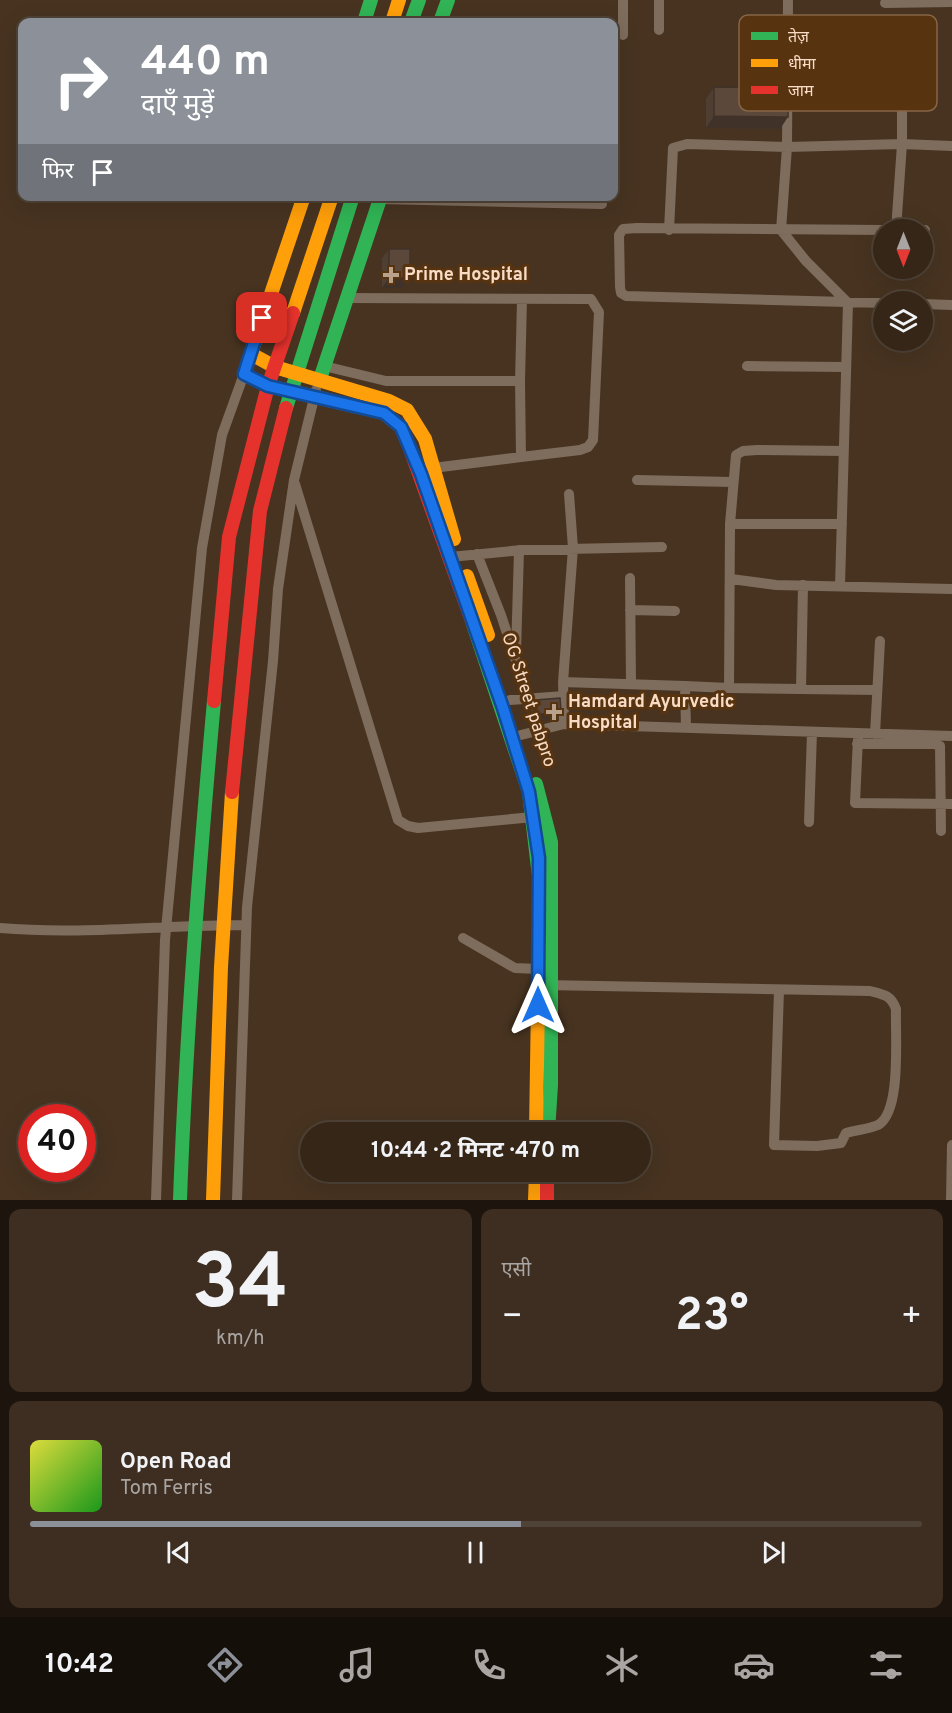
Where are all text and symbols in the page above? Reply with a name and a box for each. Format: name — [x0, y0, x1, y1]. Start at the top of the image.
legend — [739, 15, 937, 111]
text: तेज़ — [788, 27, 810, 48]
text: 440 m — [141, 37, 270, 90]
icon: right — [42, 42, 120, 120]
text: धीमा — [788, 55, 817, 75]
text: जाम — [788, 82, 814, 102]
text: दाएँ मुड़ें — [141, 89, 214, 123]
icon: arrive — [86, 156, 119, 189]
text: फिर — [42, 159, 74, 186]
north arrow — [873, 219, 933, 279]
map controls — [873, 219, 933, 351]
place label: Prime Hospital — [404, 264, 528, 287]
marker: Prime Hospital — [382, 266, 400, 284]
button: layers — [873, 291, 933, 351]
pin — [236, 292, 287, 343]
icon: arrive — [245, 301, 278, 334]
street label: OG Street pabpro — [495, 630, 561, 770]
place label: Hamdard Ayurvedic Hospital — [568, 691, 735, 735]
marker: Hamdard Ayurvedic Hospital — [545, 703, 563, 721]
position arrow — [506, 973, 570, 1037]
speed limit sign: 40 — [18, 1104, 96, 1182]
text: 10:44 · 2 मिनट · 470 m — [371, 1138, 580, 1165]
text: 34 — [192, 1237, 289, 1336]
text: एसी — [502, 1258, 531, 1284]
text: 23° — [675, 1289, 748, 1346]
text: − — [502, 1297, 523, 1339]
text: + — [901, 1297, 922, 1339]
text: km/h — [216, 1326, 265, 1352]
text: Open Road — [120, 1449, 232, 1476]
text: Tom Ferris — [120, 1476, 213, 1502]
icon: previous — [162, 1536, 195, 1569]
icon: pause — [459, 1536, 492, 1569]
icon: next — [757, 1536, 790, 1569]
icon: directions — [204, 1644, 246, 1686]
icon: music — [336, 1644, 378, 1686]
icon: phone — [468, 1644, 510, 1686]
icon: climate — [601, 1644, 643, 1686]
icon: car — [733, 1644, 775, 1686]
icon: filters — [865, 1644, 907, 1686]
text: 10:42 — [45, 1648, 114, 1682]

